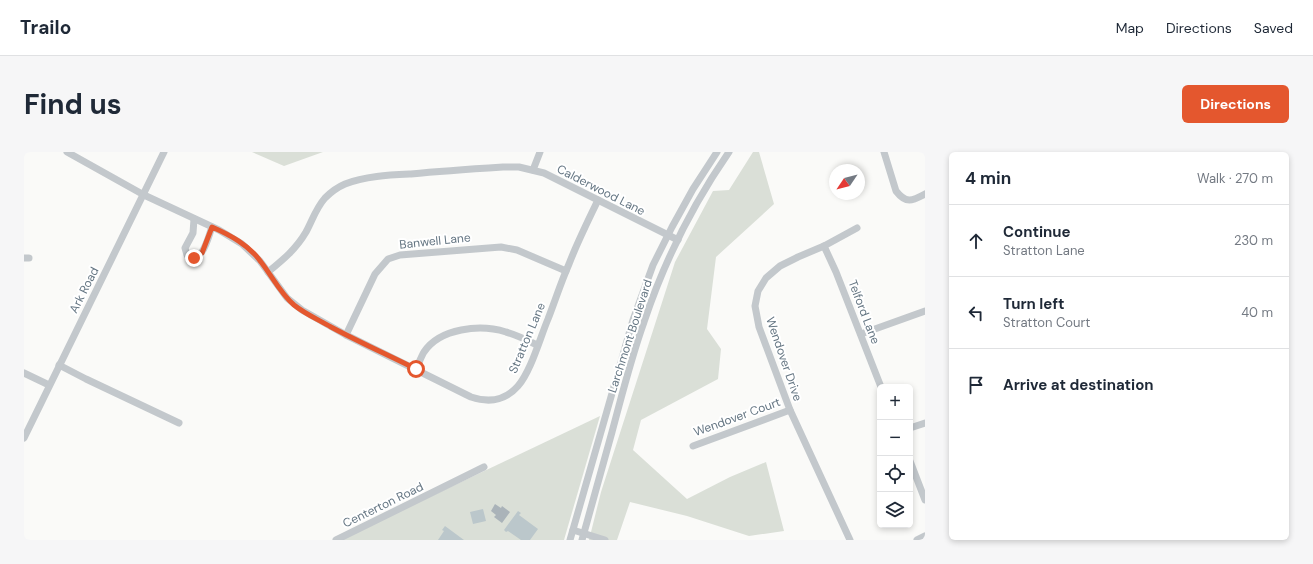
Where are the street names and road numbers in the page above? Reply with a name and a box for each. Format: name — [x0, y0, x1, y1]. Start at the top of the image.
street label: Calderwood Lane — [554, 161, 648, 219]
street label: Banwell Lane — [399, 229, 472, 253]
street label: Ark Road — [66, 264, 102, 316]
street label: Larchmont Boulevard — [604, 277, 656, 395]
street label: Telford Lane — [844, 278, 884, 347]
street label: Stratton Lane — [505, 300, 549, 376]
street label: Wendover Drive — [762, 315, 806, 403]
street label: Wendover Court — [691, 394, 783, 440]
street label: Centerton Road — [340, 479, 426, 531]

